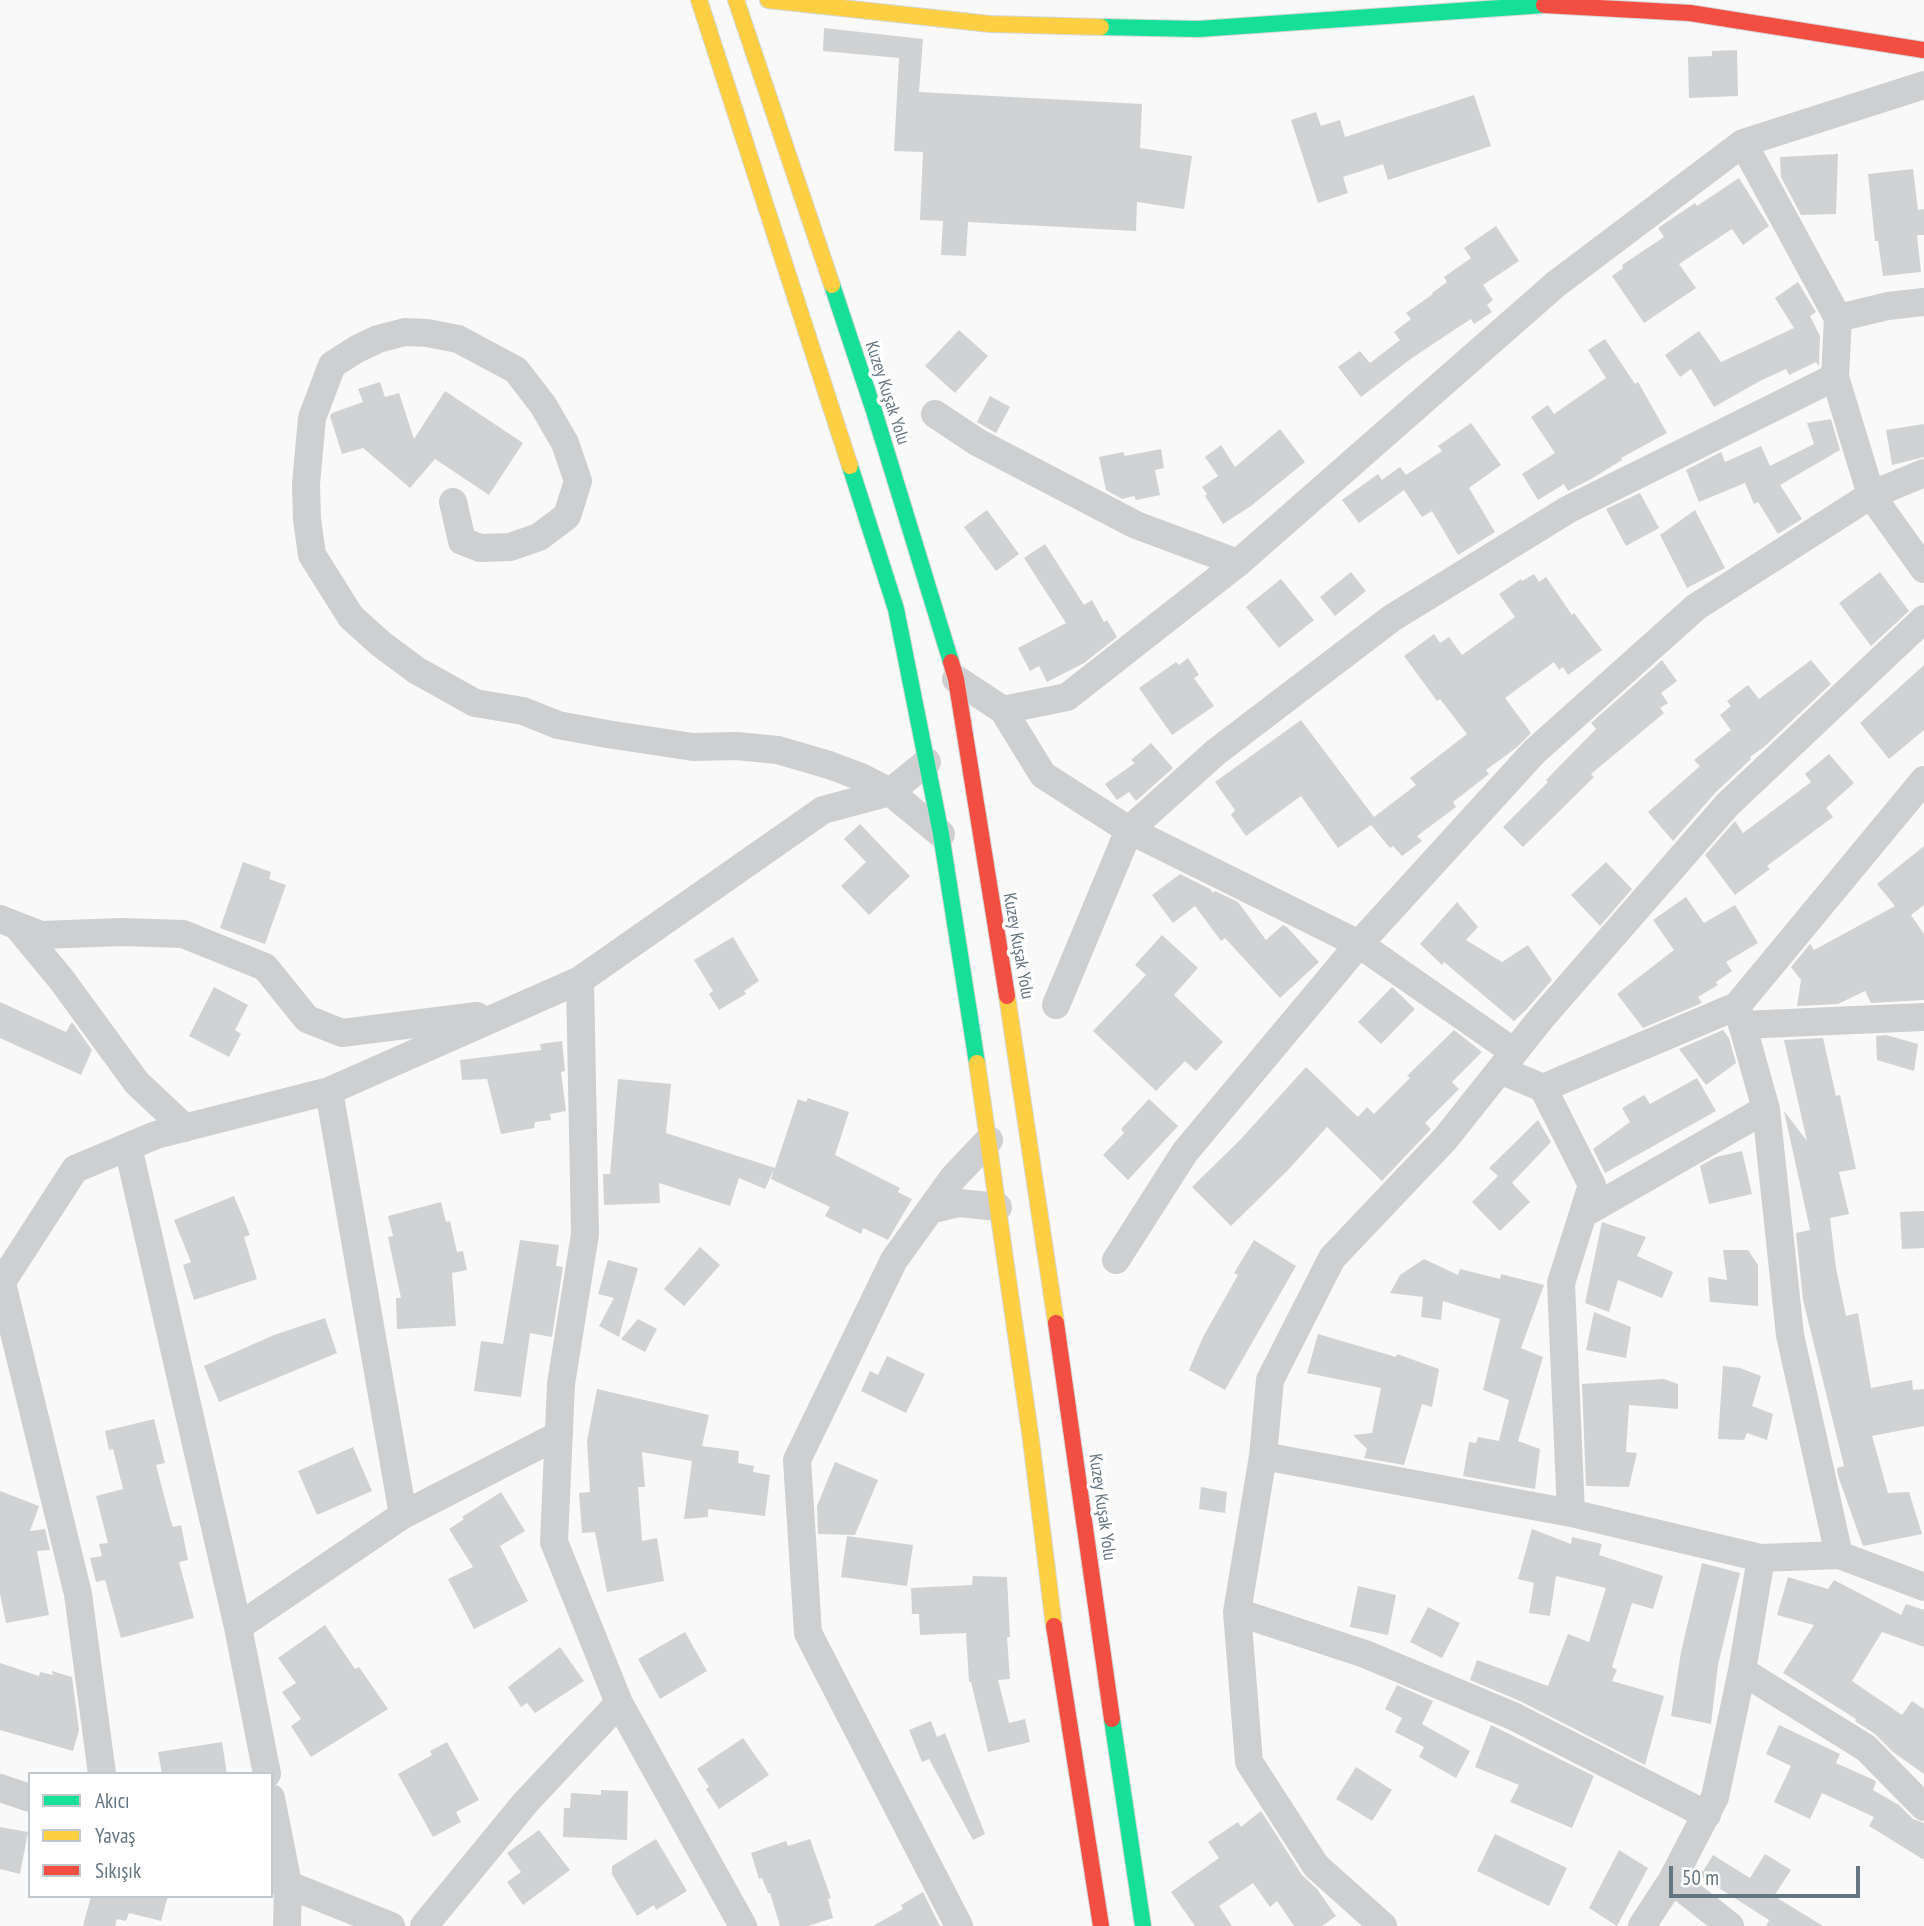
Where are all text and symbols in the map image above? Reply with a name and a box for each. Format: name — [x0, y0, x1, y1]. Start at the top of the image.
street label: Kuzey Kuşak Yolu — [860, 339, 914, 447]
street label: Kuzey Kuşak Yolu — [998, 891, 1038, 1001]
street label: Kuzey Kuşak Yolu — [1084, 1452, 1120, 1562]
legend — [28, 1772, 273, 1898]
text: Akıcı — [95, 1787, 130, 1814]
text: Yavaş — [95, 1822, 135, 1849]
scale bar — [1672, 1853, 1863, 1897]
text: Sıkışık — [95, 1857, 141, 1884]
text: 50 m — [1682, 1864, 1719, 1891]

